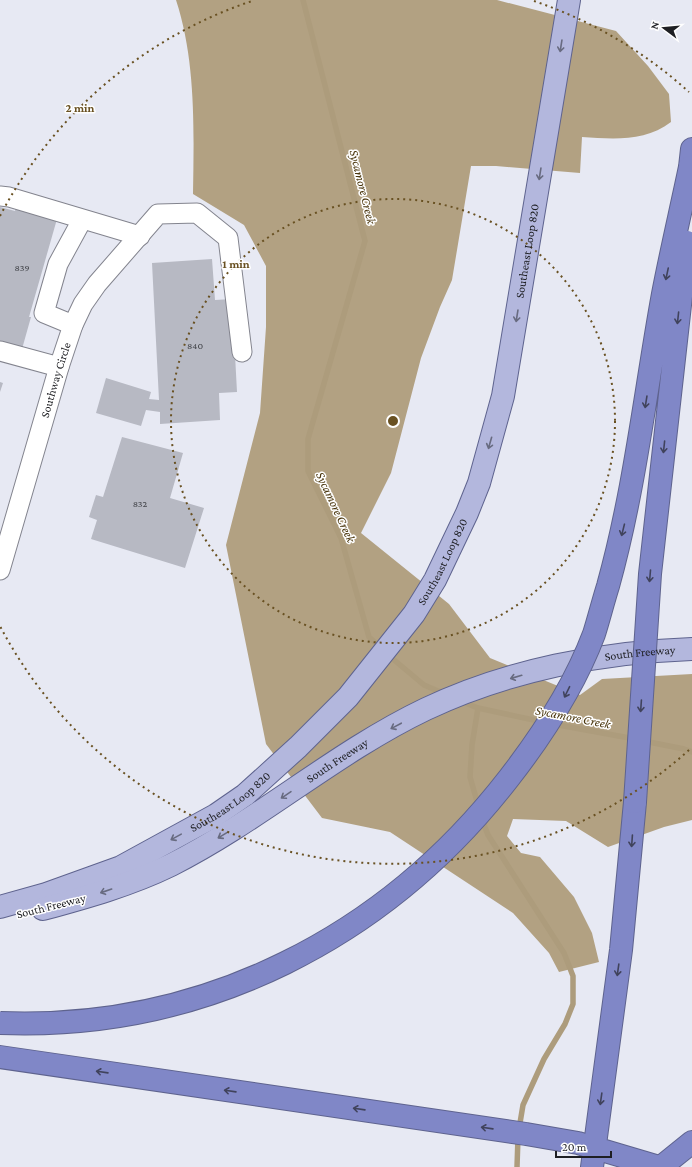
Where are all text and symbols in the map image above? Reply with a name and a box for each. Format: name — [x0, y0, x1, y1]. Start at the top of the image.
north arrow — [644, 8, 684, 48]
text: N — [648, 20, 661, 31]
one-way arrow — [557, 39, 565, 52]
text: 2 min — [66, 101, 95, 115]
water label: Sycamore Creek — [346, 148, 380, 227]
one-way arrow — [536, 167, 544, 180]
street label: Southeast Loop 820 — [512, 203, 542, 299]
text: 1 min — [222, 257, 250, 271]
house number: 839 — [15, 262, 29, 273]
one-way arrow — [663, 267, 671, 280]
one-way arrow — [513, 309, 521, 322]
one-way arrow — [675, 311, 682, 324]
house number: 840 — [187, 340, 203, 351]
street label: Southway Circle — [38, 341, 74, 419]
one-way arrow — [642, 395, 650, 408]
centre of rings — [386, 414, 400, 428]
one-way arrow — [486, 436, 493, 449]
one-way arrow — [660, 440, 667, 453]
water label: Sycamore Creek — [313, 469, 359, 546]
house number: 832 — [133, 498, 148, 509]
street label: Southeast Loop 820 — [414, 516, 471, 608]
one-way arrow — [618, 523, 626, 536]
one-way arrow — [646, 569, 653, 582]
street label: South Freeway — [604, 643, 676, 664]
one-way arrow — [509, 674, 522, 681]
one-way arrow — [563, 686, 570, 698]
one-way arrow — [637, 699, 644, 712]
water label: Sycamore Creek — [534, 702, 613, 732]
one-way arrow — [390, 723, 402, 730]
street label: South Freeway — [304, 735, 371, 786]
street label: Southeast Loop 820 — [188, 768, 273, 835]
one-way arrow — [280, 791, 291, 799]
one-way arrow — [217, 831, 229, 839]
one-way arrow — [170, 834, 182, 842]
one-way arrow — [628, 834, 635, 847]
one-way arrow — [101, 888, 113, 896]
street label: South Freeway — [15, 891, 87, 921]
one-way arrow — [614, 963, 622, 976]
one-way arrow — [95, 1068, 108, 1076]
one-way arrow — [224, 1087, 237, 1095]
one-way arrow — [597, 1092, 605, 1105]
one-way arrow — [353, 1105, 366, 1113]
one-way arrow — [481, 1124, 494, 1132]
scale bar — [556, 1133, 611, 1159]
text: 20 m — [562, 1140, 587, 1154]

